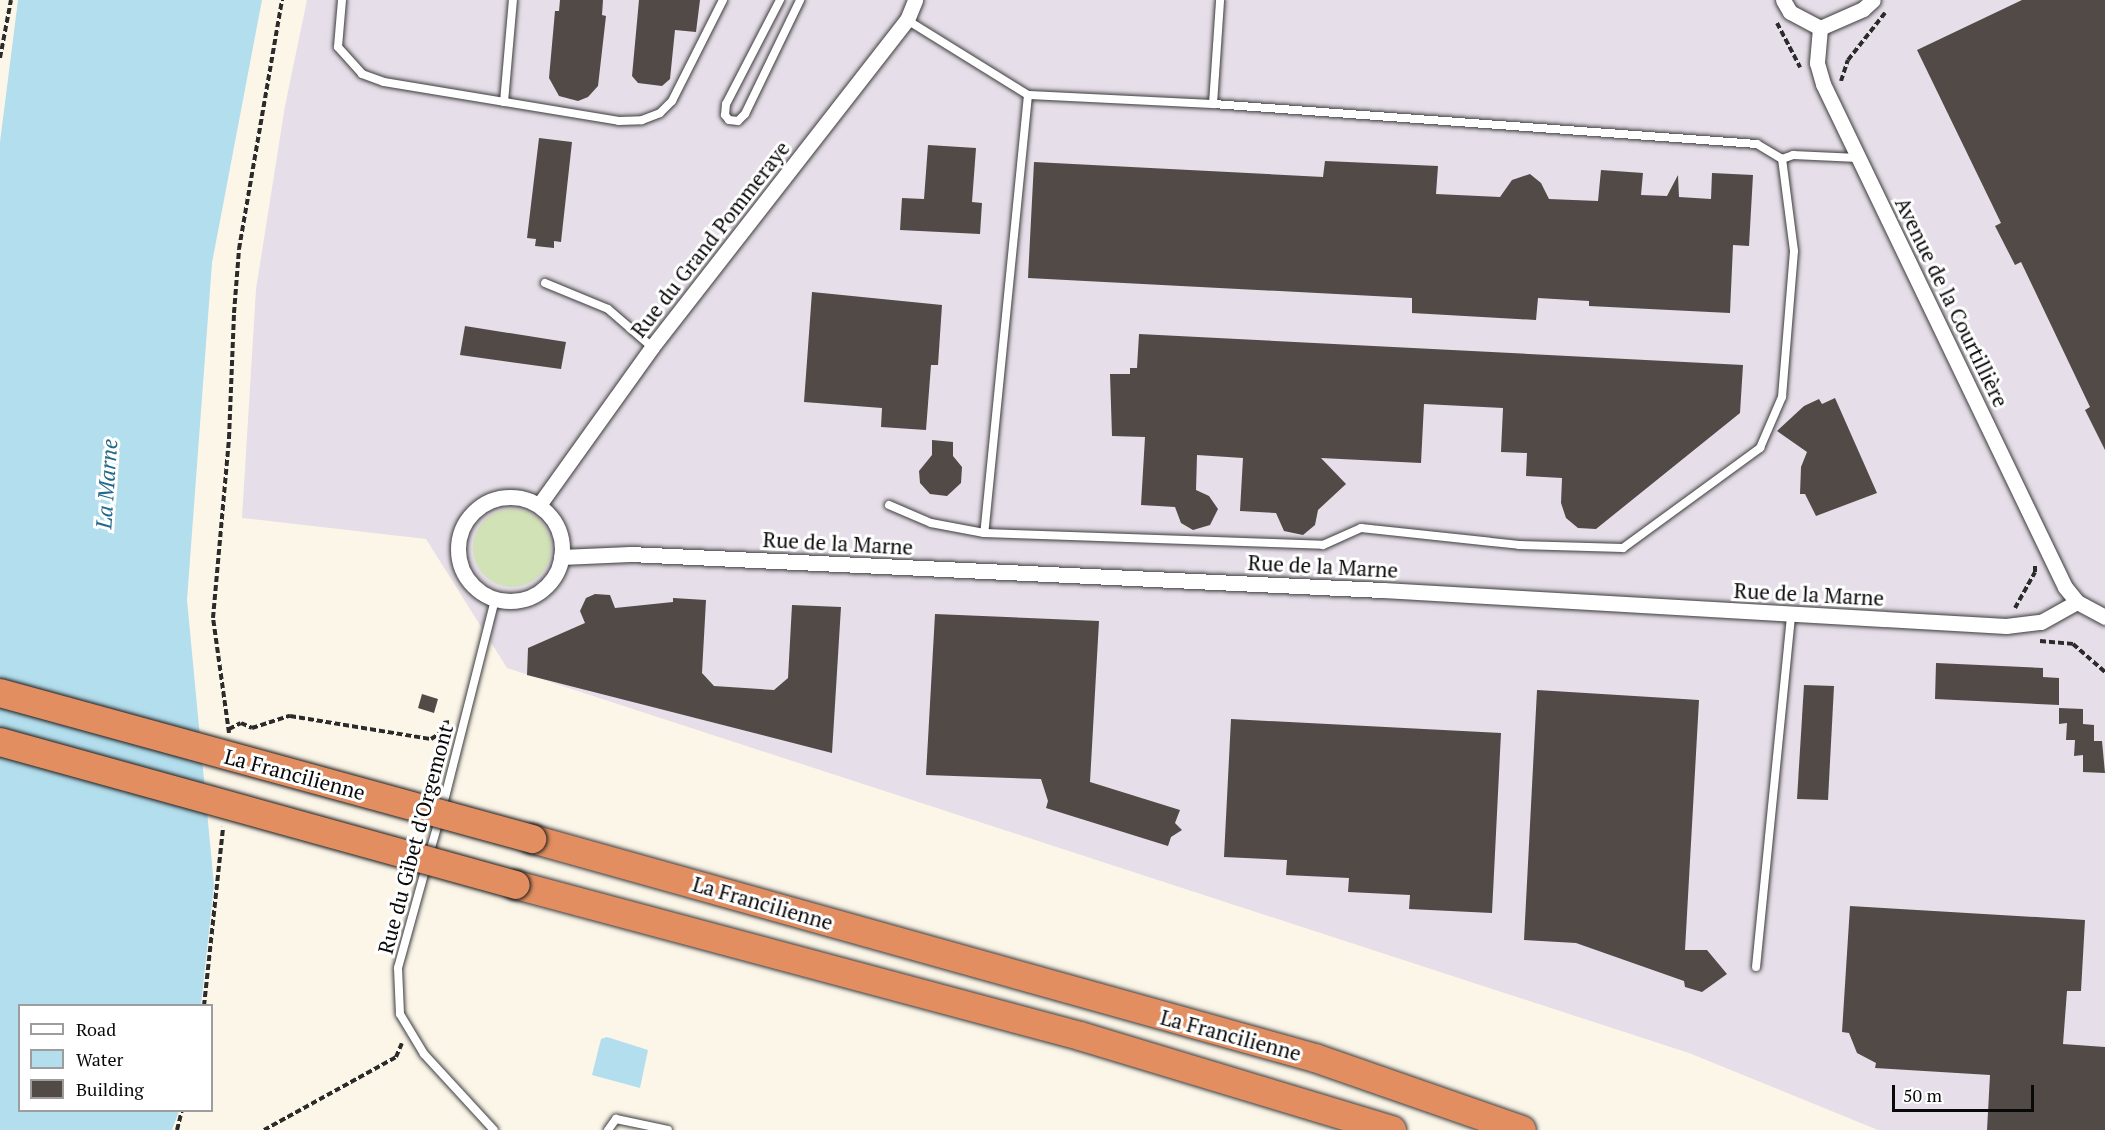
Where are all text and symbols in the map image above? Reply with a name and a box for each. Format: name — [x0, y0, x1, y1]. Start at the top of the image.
street label: Rue du Grand Pommeraye — [626, 136, 794, 342]
street label: Avenue de la Courtillière — [1890, 193, 2014, 411]
water label: La Marne — [90, 438, 122, 530]
street label: Rue de la Marne — [762, 526, 914, 560]
street label: Rue de la Marne — [1247, 549, 1399, 583]
street label: Rue de la Marne — [1733, 577, 1885, 611]
street label: Rue du Gibet d'Orgemont — [372, 721, 458, 957]
street label: La Francilienne — [222, 743, 368, 805]
street label: La Francilienne — [690, 871, 836, 935]
legend — [18, 1004, 213, 1112]
street label: La Francilienne — [1158, 1004, 1304, 1066]
text: Road — [76, 1017, 116, 1041]
text: Water — [76, 1047, 123, 1071]
scale bar — [1895, 1073, 2038, 1111]
text: Building — [76, 1077, 144, 1101]
text: 50 m — [1903, 1083, 1942, 1107]

